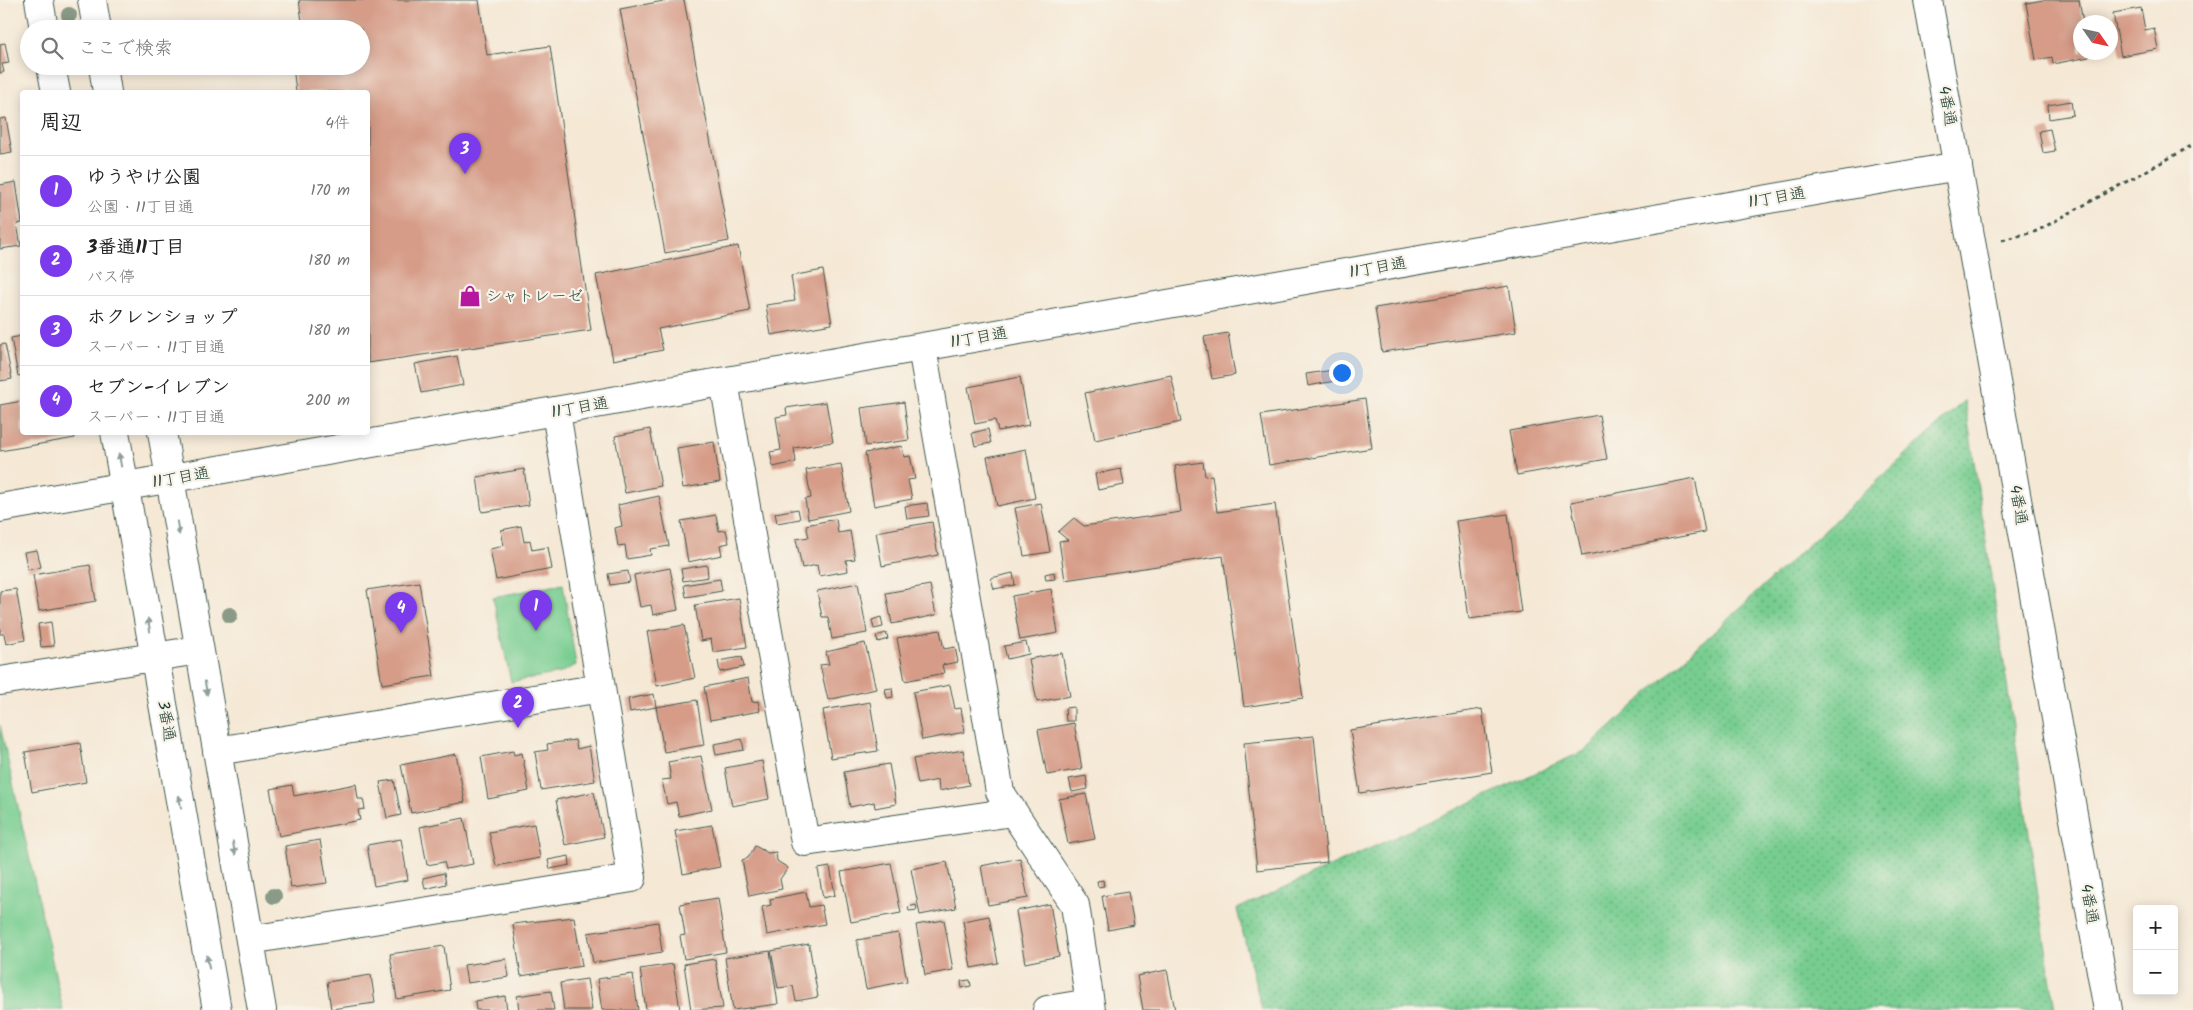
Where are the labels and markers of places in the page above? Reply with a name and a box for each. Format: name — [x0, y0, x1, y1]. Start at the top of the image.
pin: 3 — [449, 133, 481, 174]
shop icon: シャトレーゼ — [457, 283, 483, 309]
place label: シャトレーゼ — [486, 284, 583, 309]
pin: 1 — [520, 590, 552, 631]
pin: 4 — [385, 592, 417, 633]
pin: 2 — [502, 687, 534, 728]

